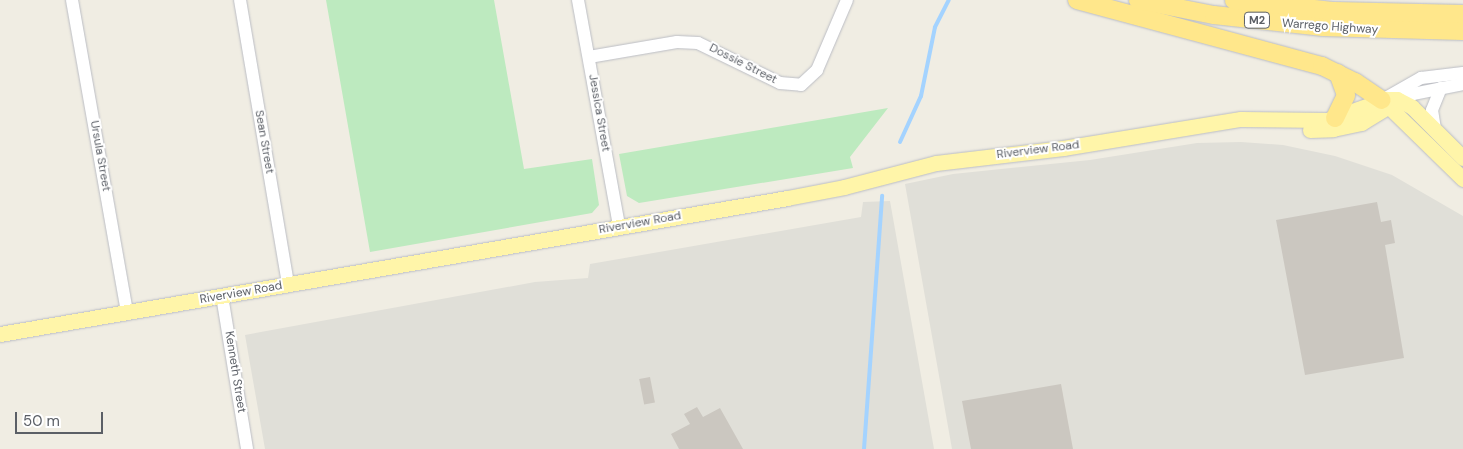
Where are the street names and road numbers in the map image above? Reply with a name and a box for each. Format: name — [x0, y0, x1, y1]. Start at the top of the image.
road number: M2 — [1243, 12, 1271, 28]
street label: Warrego Highway — [1281, 16, 1379, 38]
street label: Dossie Street — [707, 41, 779, 87]
street label: Jessica Street — [585, 73, 613, 153]
street label: Sean Street — [251, 109, 277, 175]
street label: Ursula Street — [87, 119, 113, 193]
street label: Riverview Road — [996, 138, 1080, 162]
street label: Riverview Road — [598, 209, 682, 237]
street label: Riverview Road — [199, 279, 283, 307]
street label: Kenneth Street — [221, 330, 249, 414]

